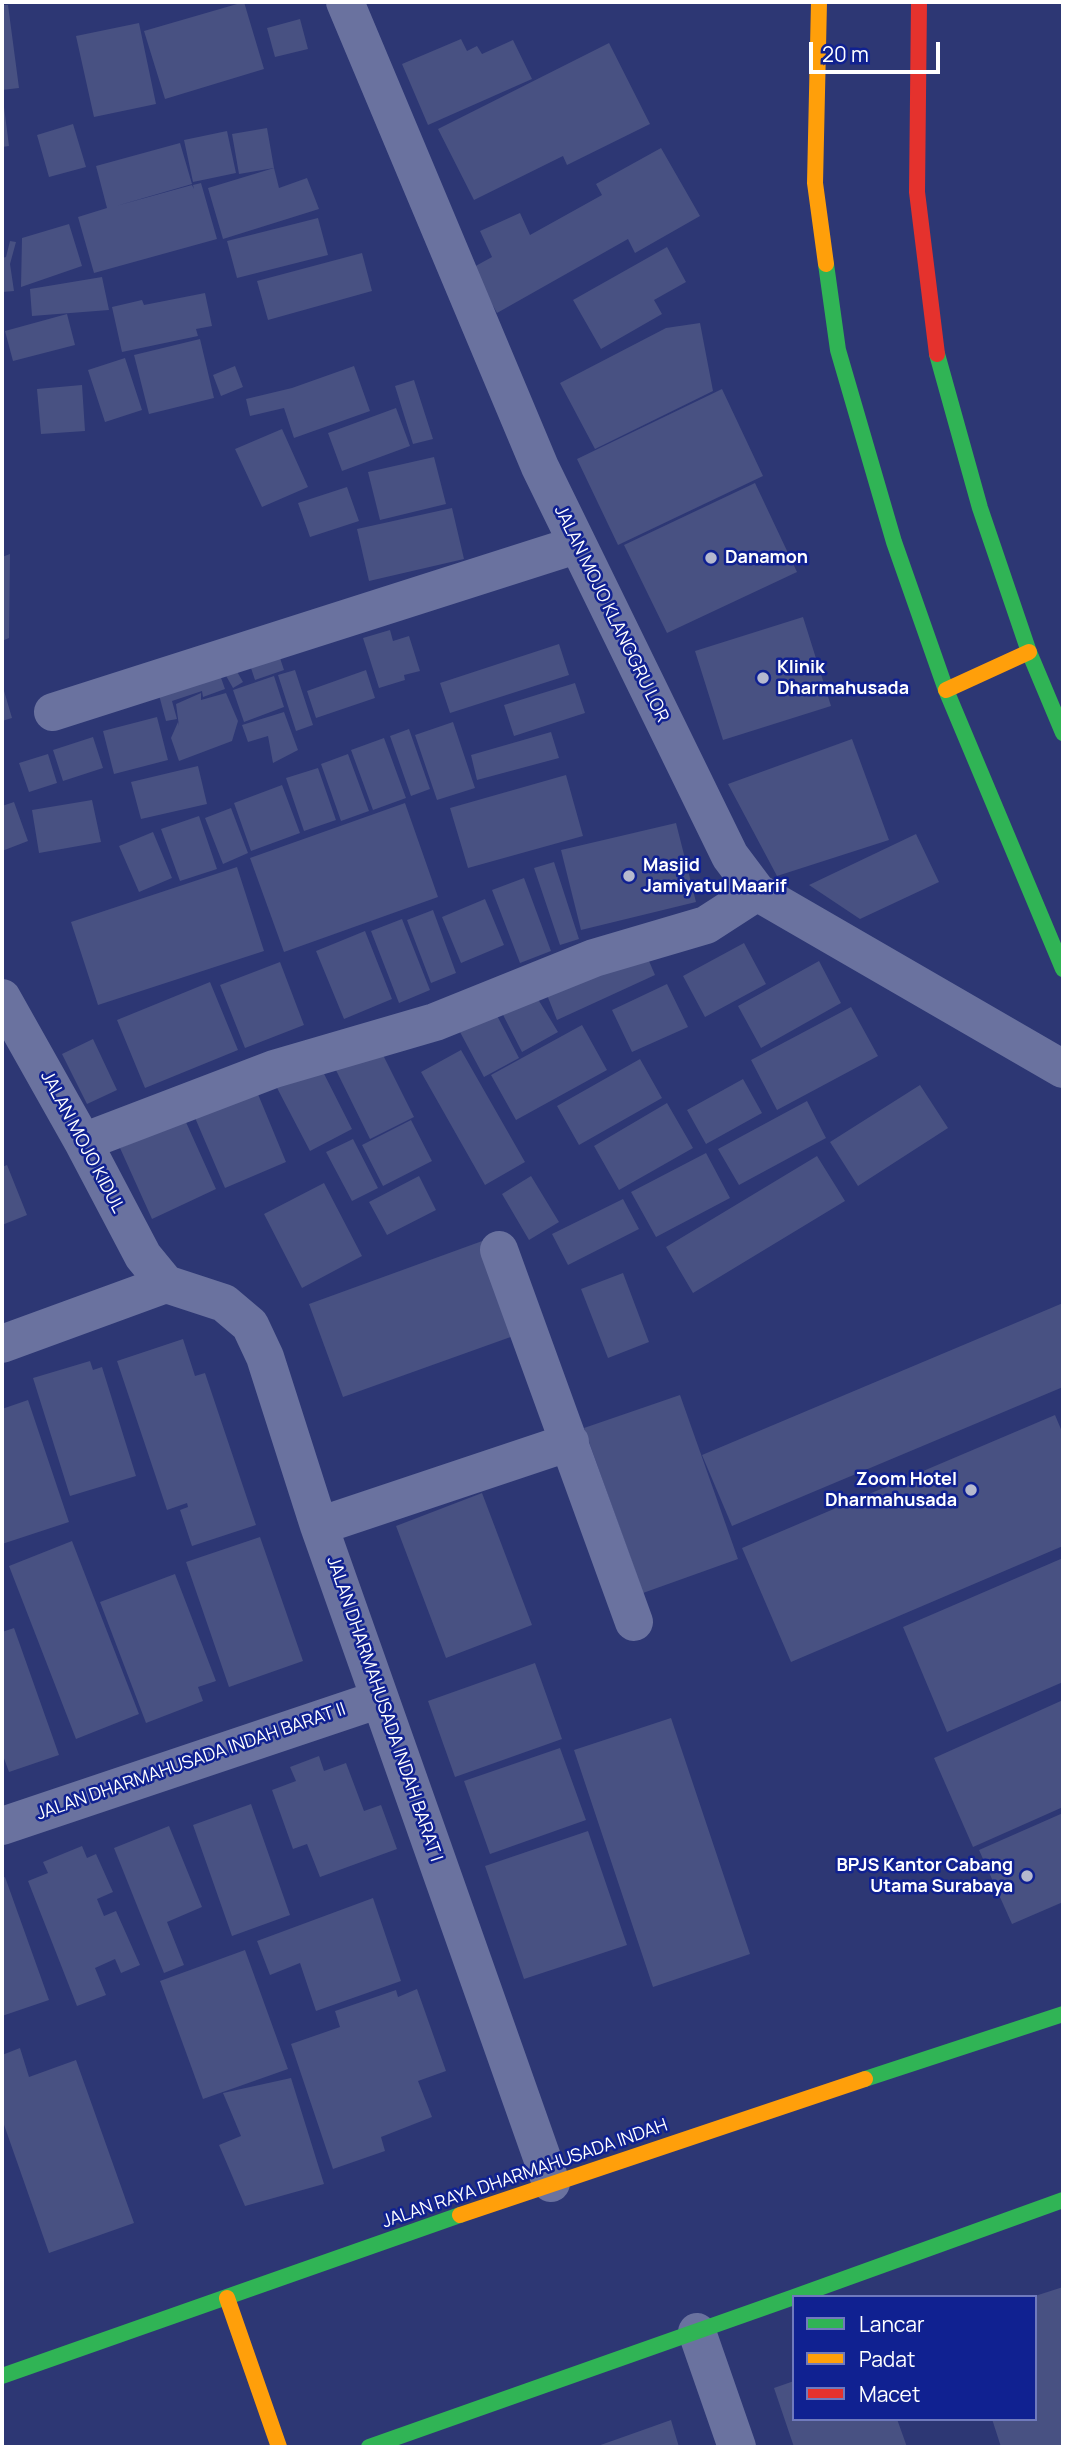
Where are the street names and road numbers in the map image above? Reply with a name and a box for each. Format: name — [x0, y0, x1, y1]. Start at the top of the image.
street label: JALAN MOJO KLANGGRU LOR — [549, 502, 673, 726]
street label: JALAN MOJO KIDUL — [35, 1067, 129, 1217]
street label: JALAN DHARMAHUSADA INDAH BARAT I — [321, 1554, 447, 1864]
street label: JALAN DHARMAHUSADA INDAH BARAT II — [34, 1699, 348, 1825]
street label: JALAN RAYA DHARMAHUSADA INDAH — [379, 2115, 671, 2233]

